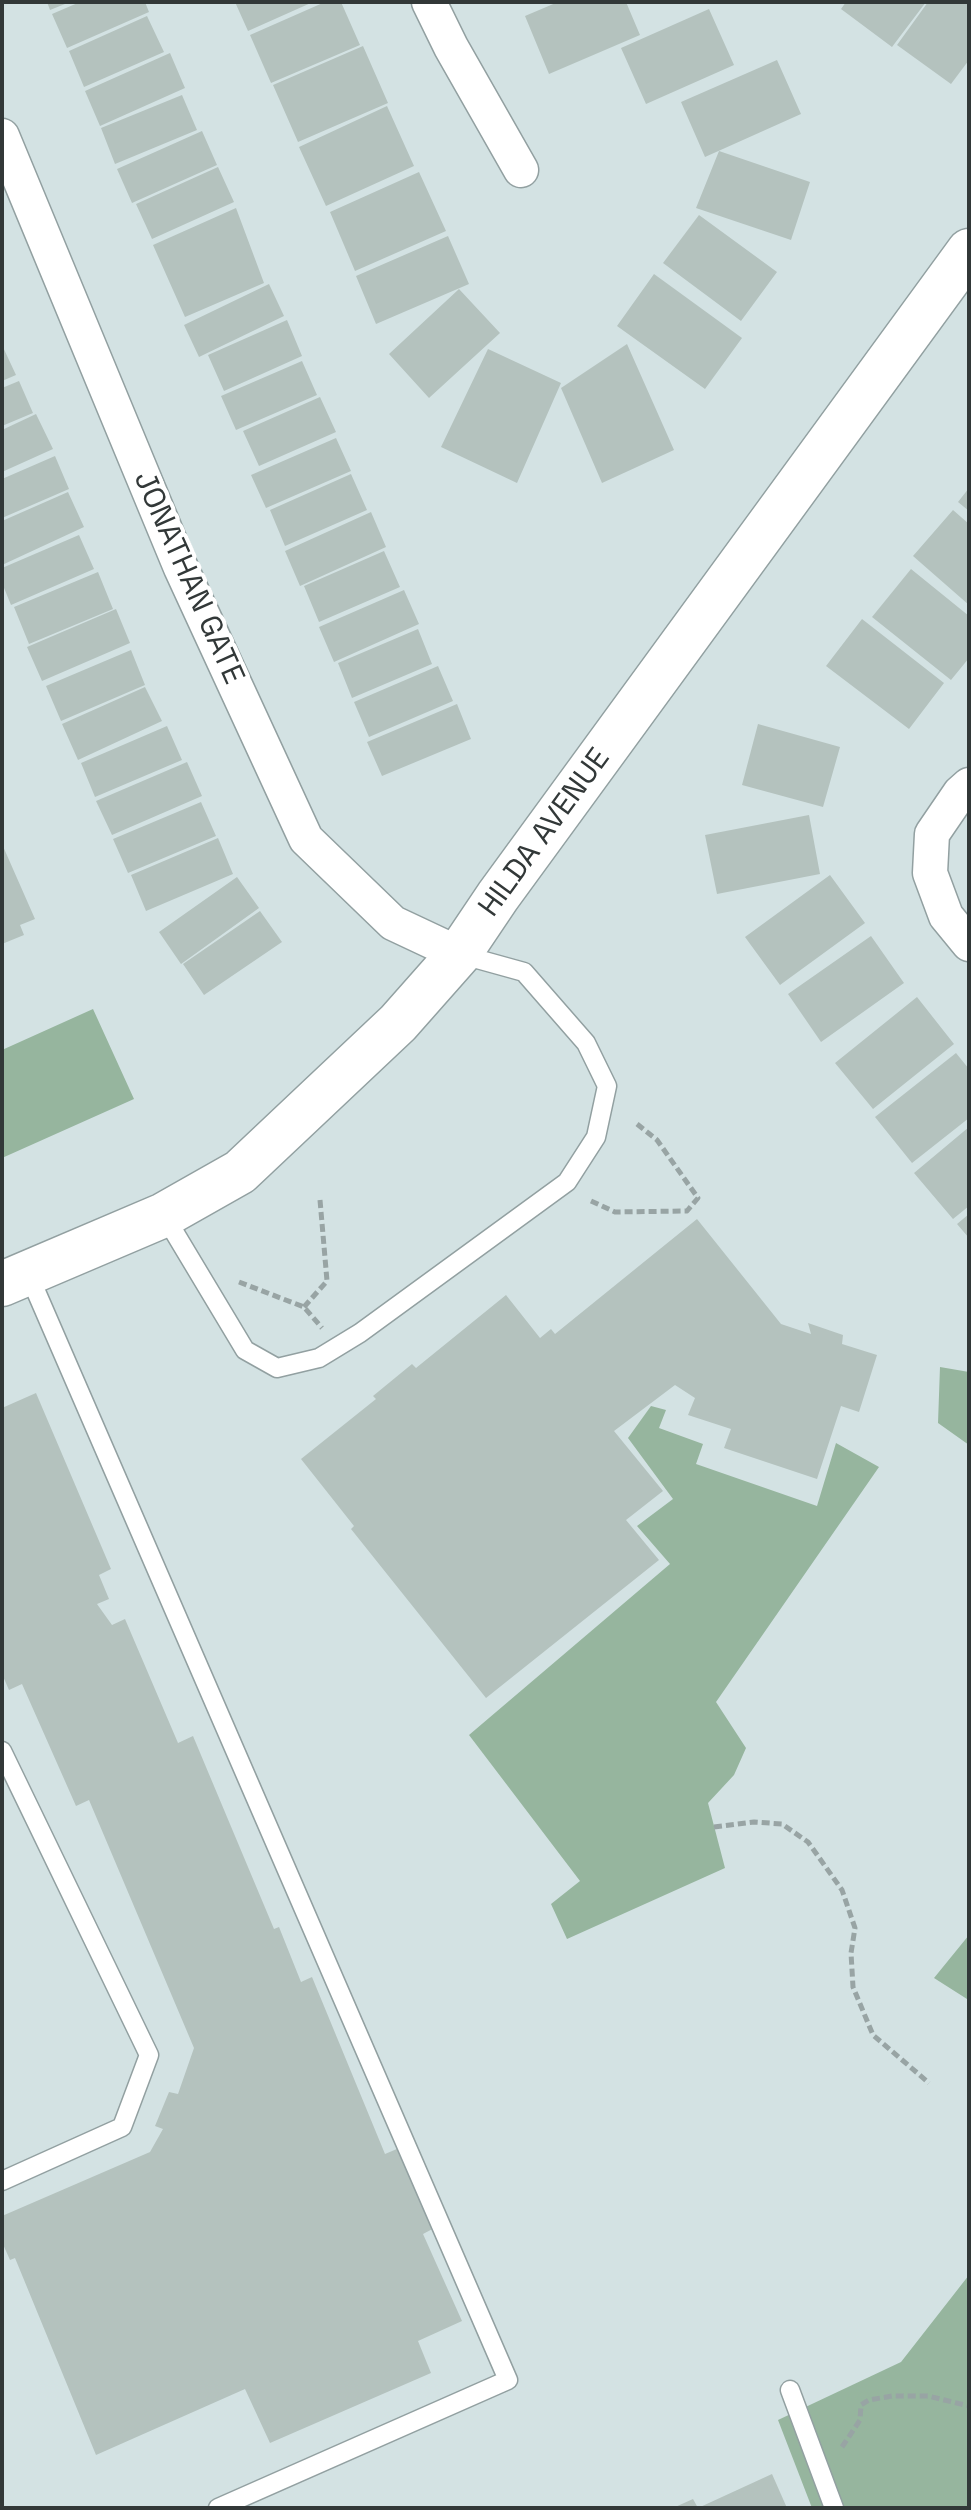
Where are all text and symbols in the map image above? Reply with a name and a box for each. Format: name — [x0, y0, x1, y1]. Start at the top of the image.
street label: JONATHAN GATE — [125, 466, 251, 690]
street label: HILDA AVENUE — [472, 742, 618, 924]

